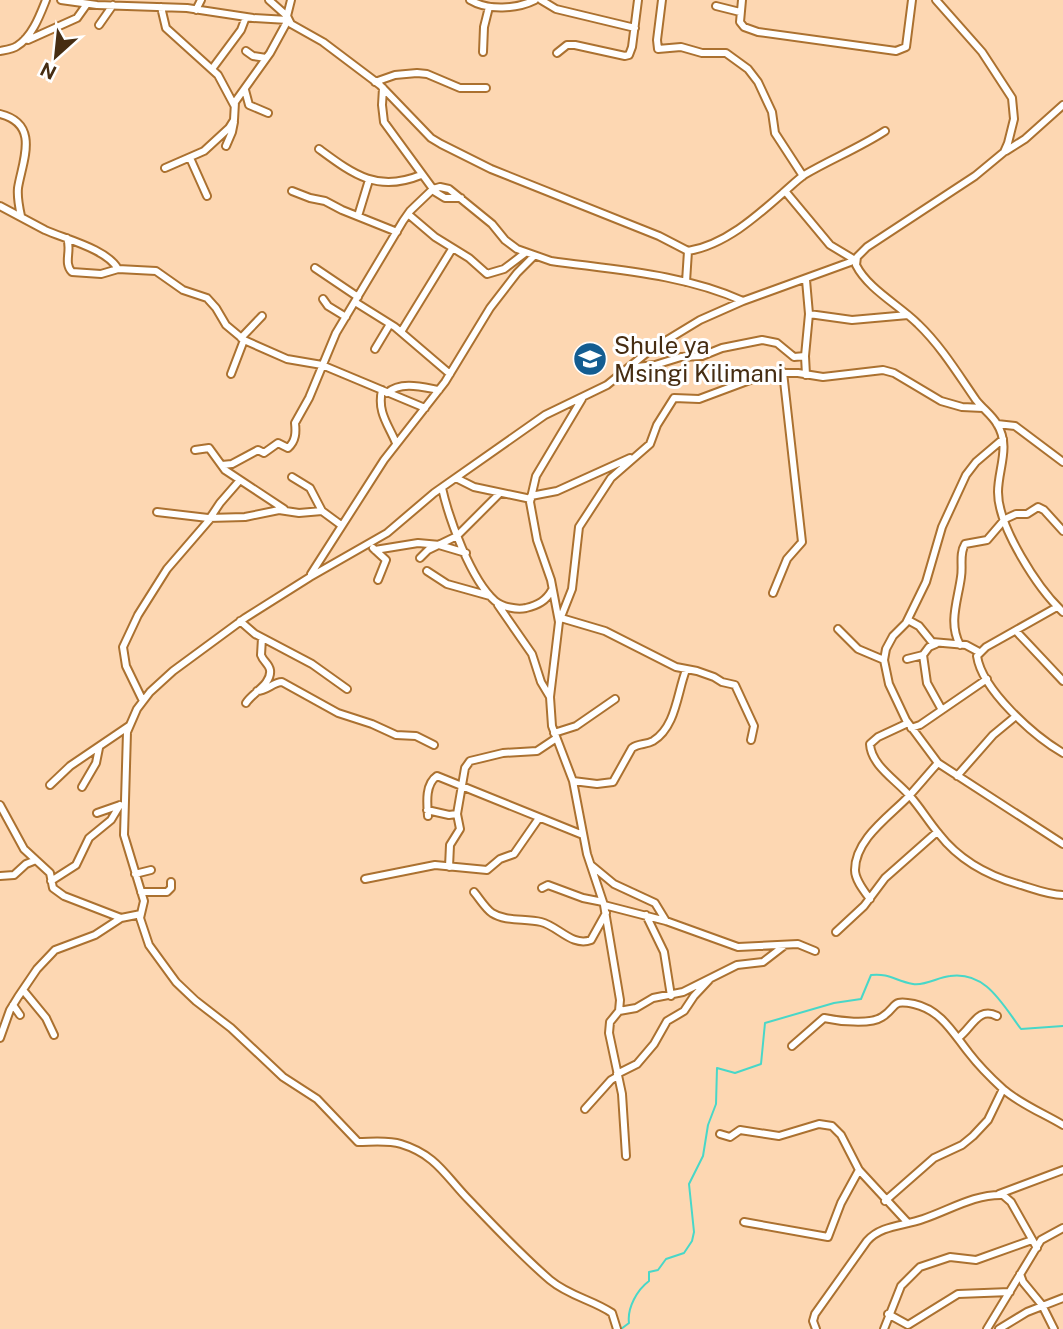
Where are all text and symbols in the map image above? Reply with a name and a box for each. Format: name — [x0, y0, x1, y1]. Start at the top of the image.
north arrow — [21, 21, 91, 91]
text: N — [37, 58, 60, 84]
place label: Shule ya Msingi Kilimani — [614, 331, 784, 387]
school or university icon: Shule ya Msingi Kilimani — [571, 340, 609, 378]

